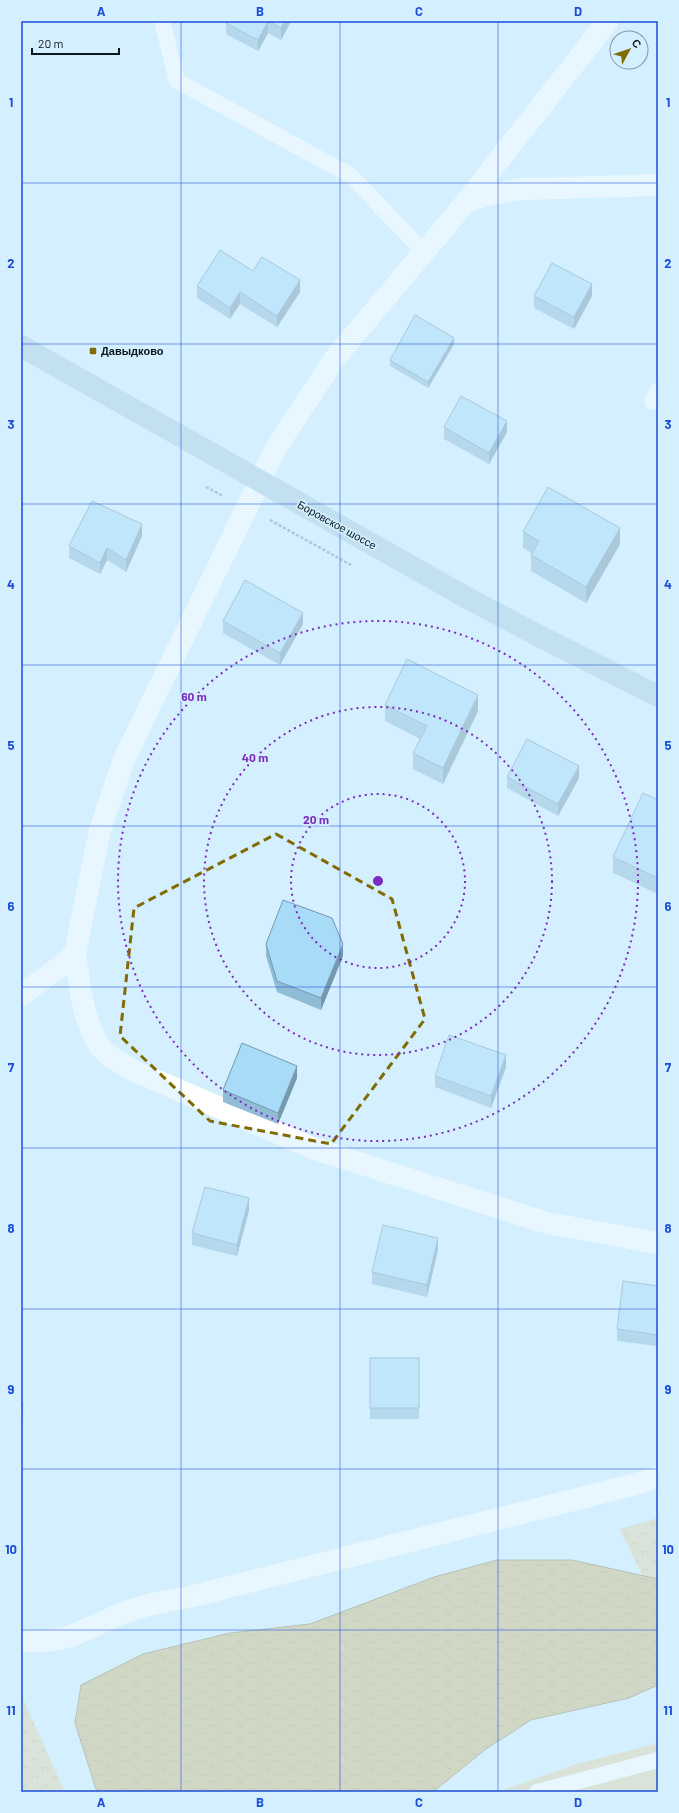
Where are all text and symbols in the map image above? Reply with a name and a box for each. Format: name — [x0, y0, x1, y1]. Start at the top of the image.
text: A — [97, 3, 106, 19]
text: B — [256, 3, 264, 19]
text: C — [415, 3, 423, 19]
text: D — [574, 3, 582, 19]
scale bar — [32, 30, 119, 56]
north arrow — [609, 30, 649, 70]
text: 20 m — [38, 36, 64, 50]
text: С — [630, 36, 645, 51]
text: 1 — [9, 94, 13, 110]
text: 1 — [666, 94, 670, 110]
text: 2 — [7, 255, 15, 271]
text: 2 — [664, 255, 672, 271]
place label: Давыдково — [101, 344, 164, 357]
marker: Давыдково — [88, 346, 98, 356]
text: 3 — [7, 416, 15, 432]
text: 3 — [664, 416, 672, 432]
street label: Боровское шоссе — [296, 497, 379, 552]
text: 4 — [7, 576, 15, 592]
text: 4 — [664, 576, 672, 592]
text: 60 m — [181, 689, 207, 703]
text: 5 — [7, 737, 15, 753]
text: 5 — [664, 737, 672, 753]
text: 40 m — [242, 750, 268, 764]
text: 20 m — [303, 812, 329, 826]
centre of rings — [371, 874, 385, 888]
text: 6 — [8, 898, 15, 914]
text: 6 — [665, 898, 672, 914]
text: 7 — [8, 1059, 15, 1075]
text: 7 — [665, 1059, 672, 1075]
text: 8 — [7, 1220, 15, 1236]
text: 8 — [664, 1220, 672, 1236]
text: 9 — [8, 1381, 15, 1397]
text: 9 — [665, 1381, 672, 1397]
text: 10 — [5, 1541, 17, 1557]
text: 10 — [662, 1541, 674, 1557]
text: 11 — [6, 1702, 16, 1718]
text: 11 — [663, 1702, 673, 1718]
text: A — [97, 1794, 106, 1810]
text: B — [256, 1794, 264, 1810]
text: C — [415, 1794, 423, 1810]
text: D — [574, 1794, 582, 1810]

